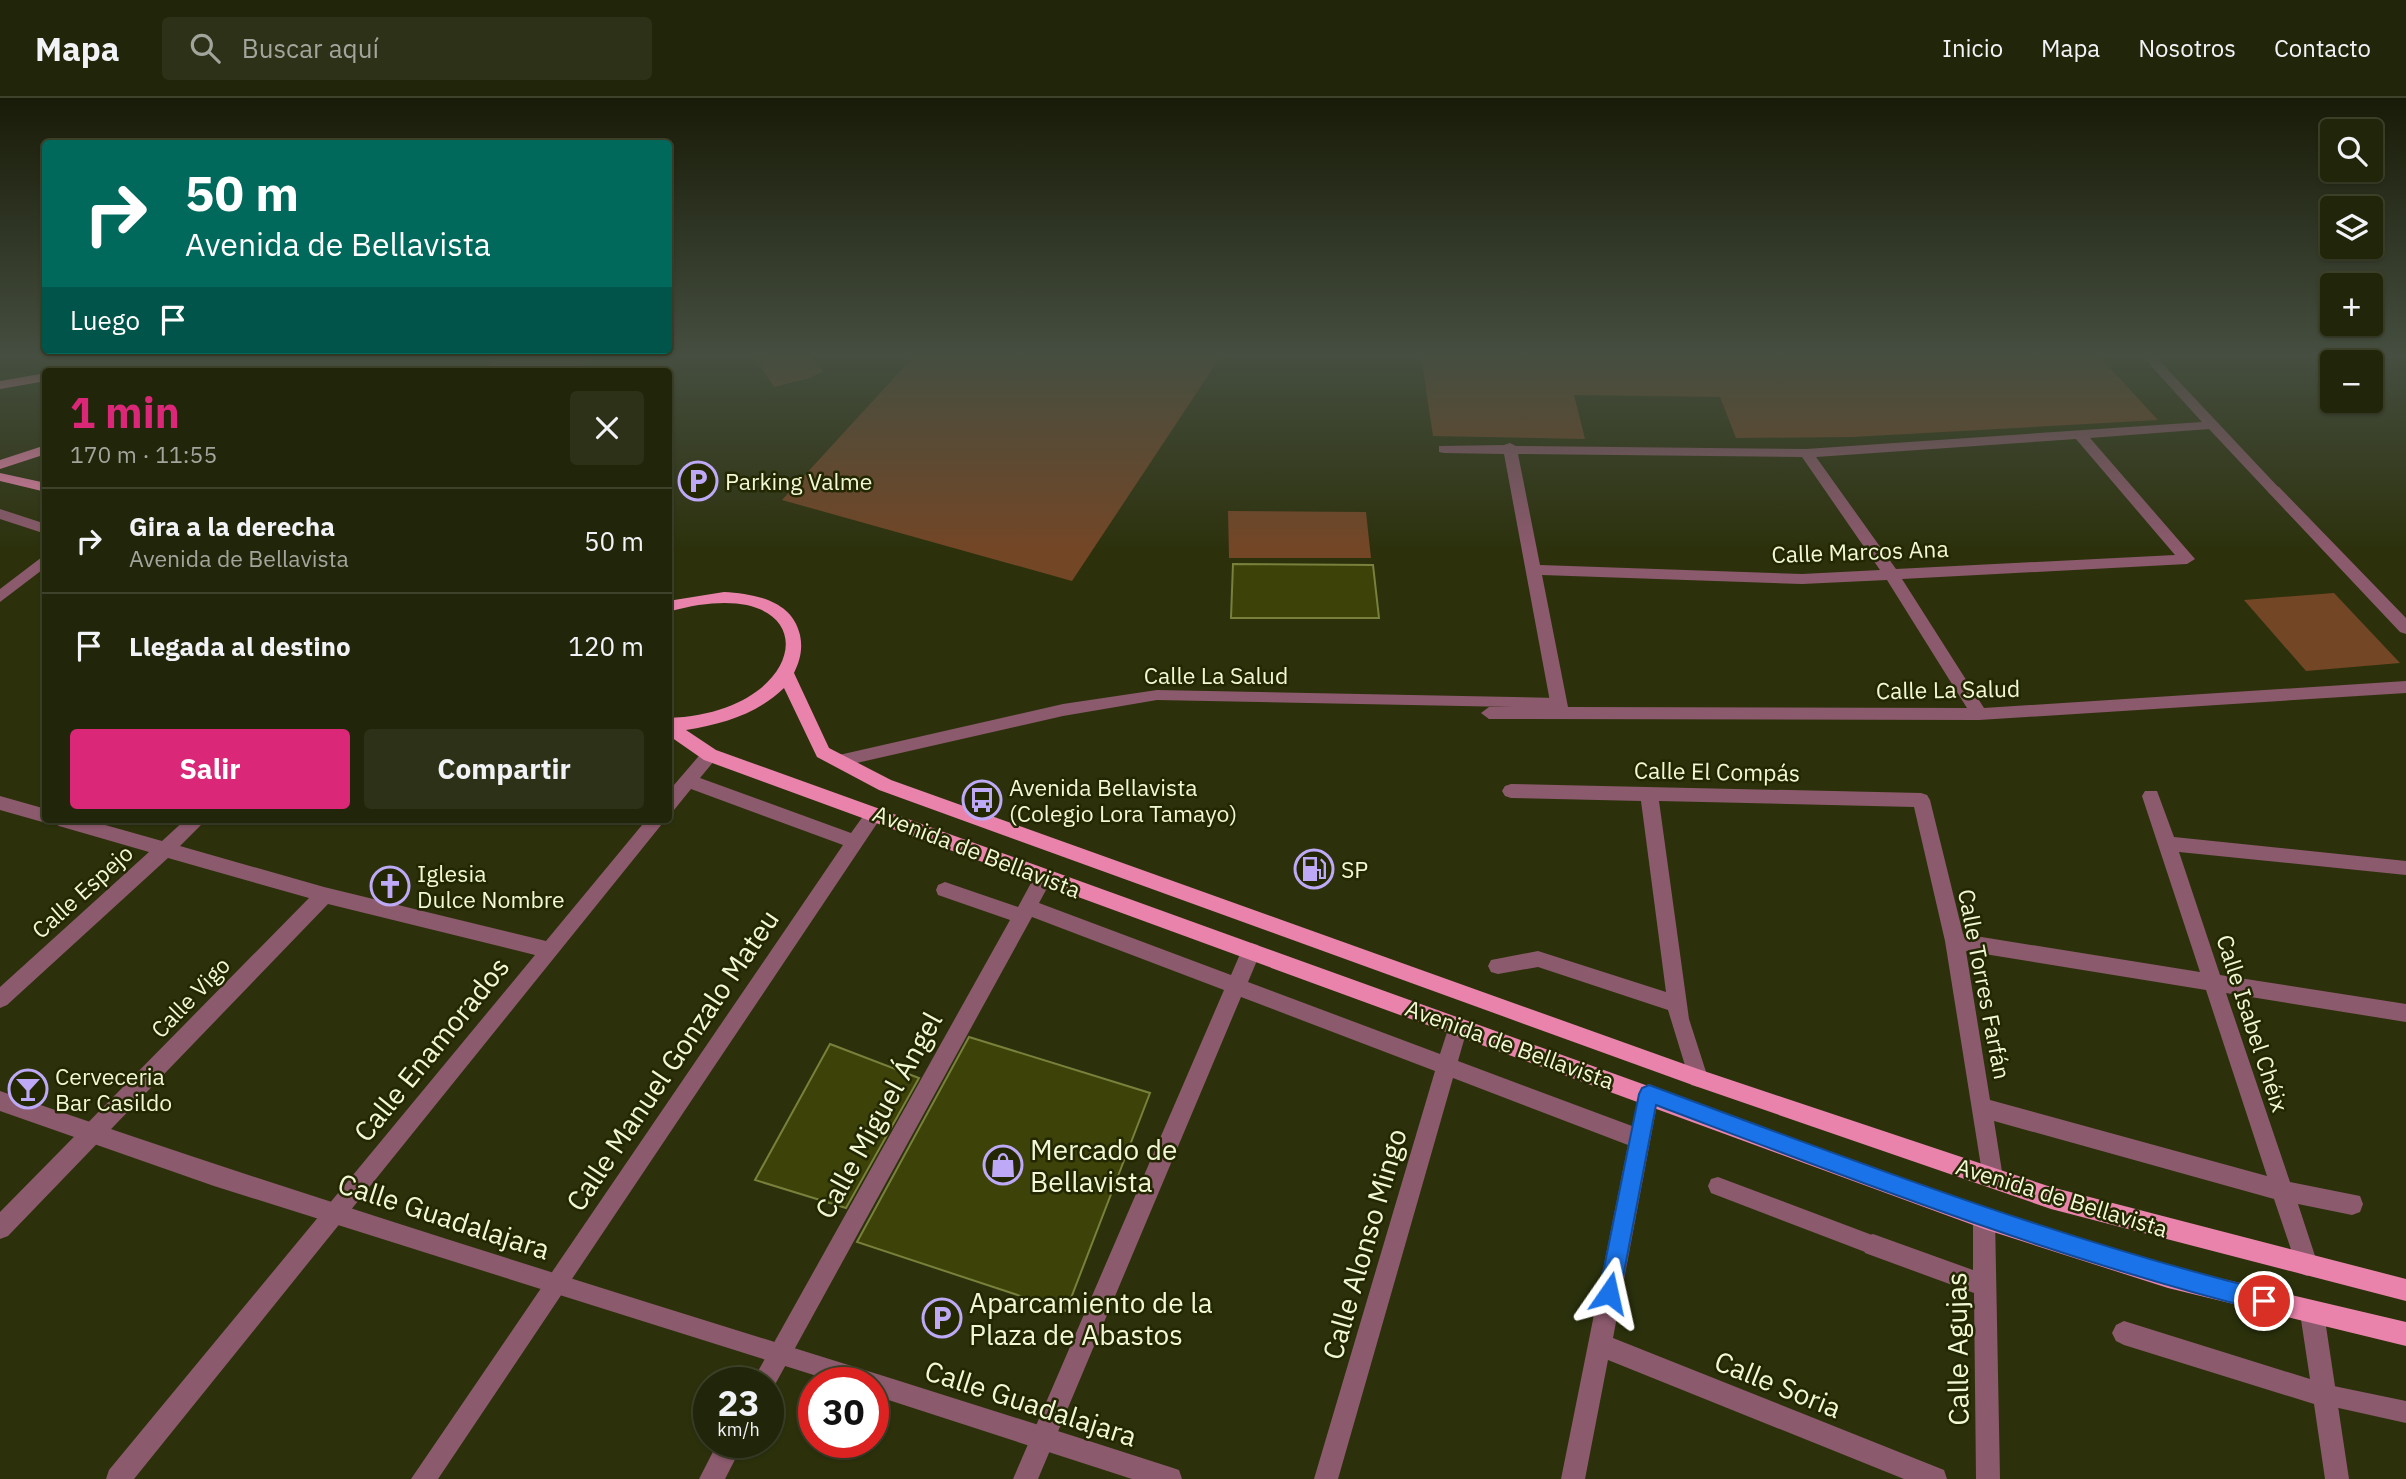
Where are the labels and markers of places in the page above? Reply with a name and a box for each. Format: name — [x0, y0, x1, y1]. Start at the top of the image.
parking icon: Parking Valme — [677, 460, 719, 502]
place label: Parking Valme — [725, 466, 873, 496]
place label: Avenida Bellavista (Colegio Lora Tamayo) — [1009, 772, 1237, 828]
bus stop icon: Avenida Bellavista (Colegio Lora Tamayo) — [961, 779, 1003, 821]
fuel station icon: SP — [1293, 848, 1335, 890]
place label: SP — [1341, 854, 1368, 884]
place label: Iglesia Dulce Nombre — [417, 858, 565, 914]
church icon: Iglesia Dulce Nombre — [369, 865, 411, 907]
place label: Cerveceria Bar Casildo — [55, 1061, 172, 1117]
bar icon: Cerveceria Bar Casildo — [7, 1068, 49, 1110]
place label: Mercado de Bellavista — [1030, 1131, 1177, 1200]
shop icon: Mercado de Bellavista — [982, 1144, 1024, 1186]
pin — [2234, 1271, 2294, 1331]
place label: Aparcamiento de la Plaza de Abastos — [969, 1284, 1213, 1353]
parking icon: Aparcamiento de la Plaza de Abastos — [921, 1297, 963, 1339]

